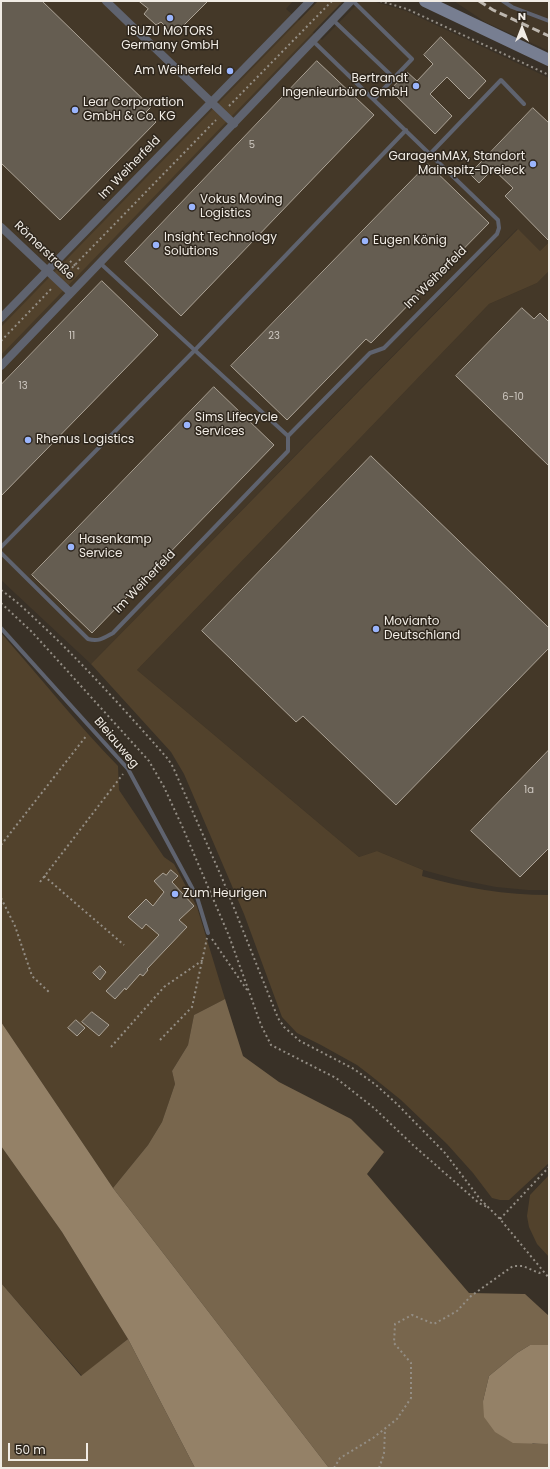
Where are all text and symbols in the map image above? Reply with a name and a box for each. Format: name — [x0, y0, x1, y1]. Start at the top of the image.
north arrow — [502, 8, 542, 48]
text: N — [518, 8, 526, 24]
marker: ISUZU MOTORS Germany GmbH — [165, 13, 175, 23]
place label: ISUZU MOTORS Germany GmbH — [121, 25, 219, 53]
place label: Am Weiherfeld — [134, 64, 222, 78]
marker: Am Weiherfeld — [225, 66, 235, 76]
place label: Bertrandt Ingenieurbüro GmbH — [282, 72, 408, 100]
marker: Bertrandt Ingenieurbüro GmbH — [411, 81, 421, 91]
place label: Lear Corporation GmbH & Co. KG — [83, 96, 184, 124]
marker: Lear Corporation GmbH & Co. KG — [70, 105, 80, 115]
street label: Im Weiherfeld — [96, 133, 164, 203]
house number: 5 — [249, 139, 255, 151]
place label: GaragenMAX, Standort Mainspitz-Dreieck — [388, 150, 525, 178]
marker: GaragenMAX, Standort Mainspitz-Dreieck — [528, 159, 538, 169]
place label: Vokus Moving Logistics — [200, 193, 283, 221]
marker: Vokus Moving Logistics — [187, 202, 197, 212]
street label: Römerstraße — [11, 219, 77, 283]
place label: Insight Technology Solutions — [164, 231, 277, 259]
place label: Eugen König — [373, 234, 447, 248]
marker: Eugen König — [360, 236, 370, 246]
marker: Insight Technology Solutions — [151, 240, 161, 250]
street label: Im Weiherfeld — [402, 244, 470, 312]
house number: 11 — [69, 330, 75, 342]
house number: 23 — [268, 330, 280, 342]
house number: 13 — [18, 380, 28, 392]
house number: 6-10 — [502, 391, 524, 403]
place label: Sims Lifecycle Services — [195, 411, 278, 439]
marker: Sims Lifecycle Services — [182, 420, 192, 430]
place label: Rhenus Logistics — [36, 433, 134, 447]
marker: Rhenus Logistics — [23, 435, 33, 445]
place label: Hasenkamp Service — [79, 533, 152, 561]
marker: Hasenkamp Service — [66, 542, 76, 552]
street label: Im Weiherfeld — [111, 547, 179, 617]
place label: Movianto Deutschland — [384, 615, 460, 643]
marker: Movianto Deutschland — [371, 624, 381, 634]
street label: Bleiauweg — [91, 715, 141, 771]
house number: 1a — [524, 784, 534, 796]
place label: Zum Heurigen — [183, 887, 267, 901]
marker: Zum Heurigen — [170, 889, 180, 899]
scale bar — [10, 1435, 90, 1461]
text: 50 m — [15, 1441, 46, 1458]

